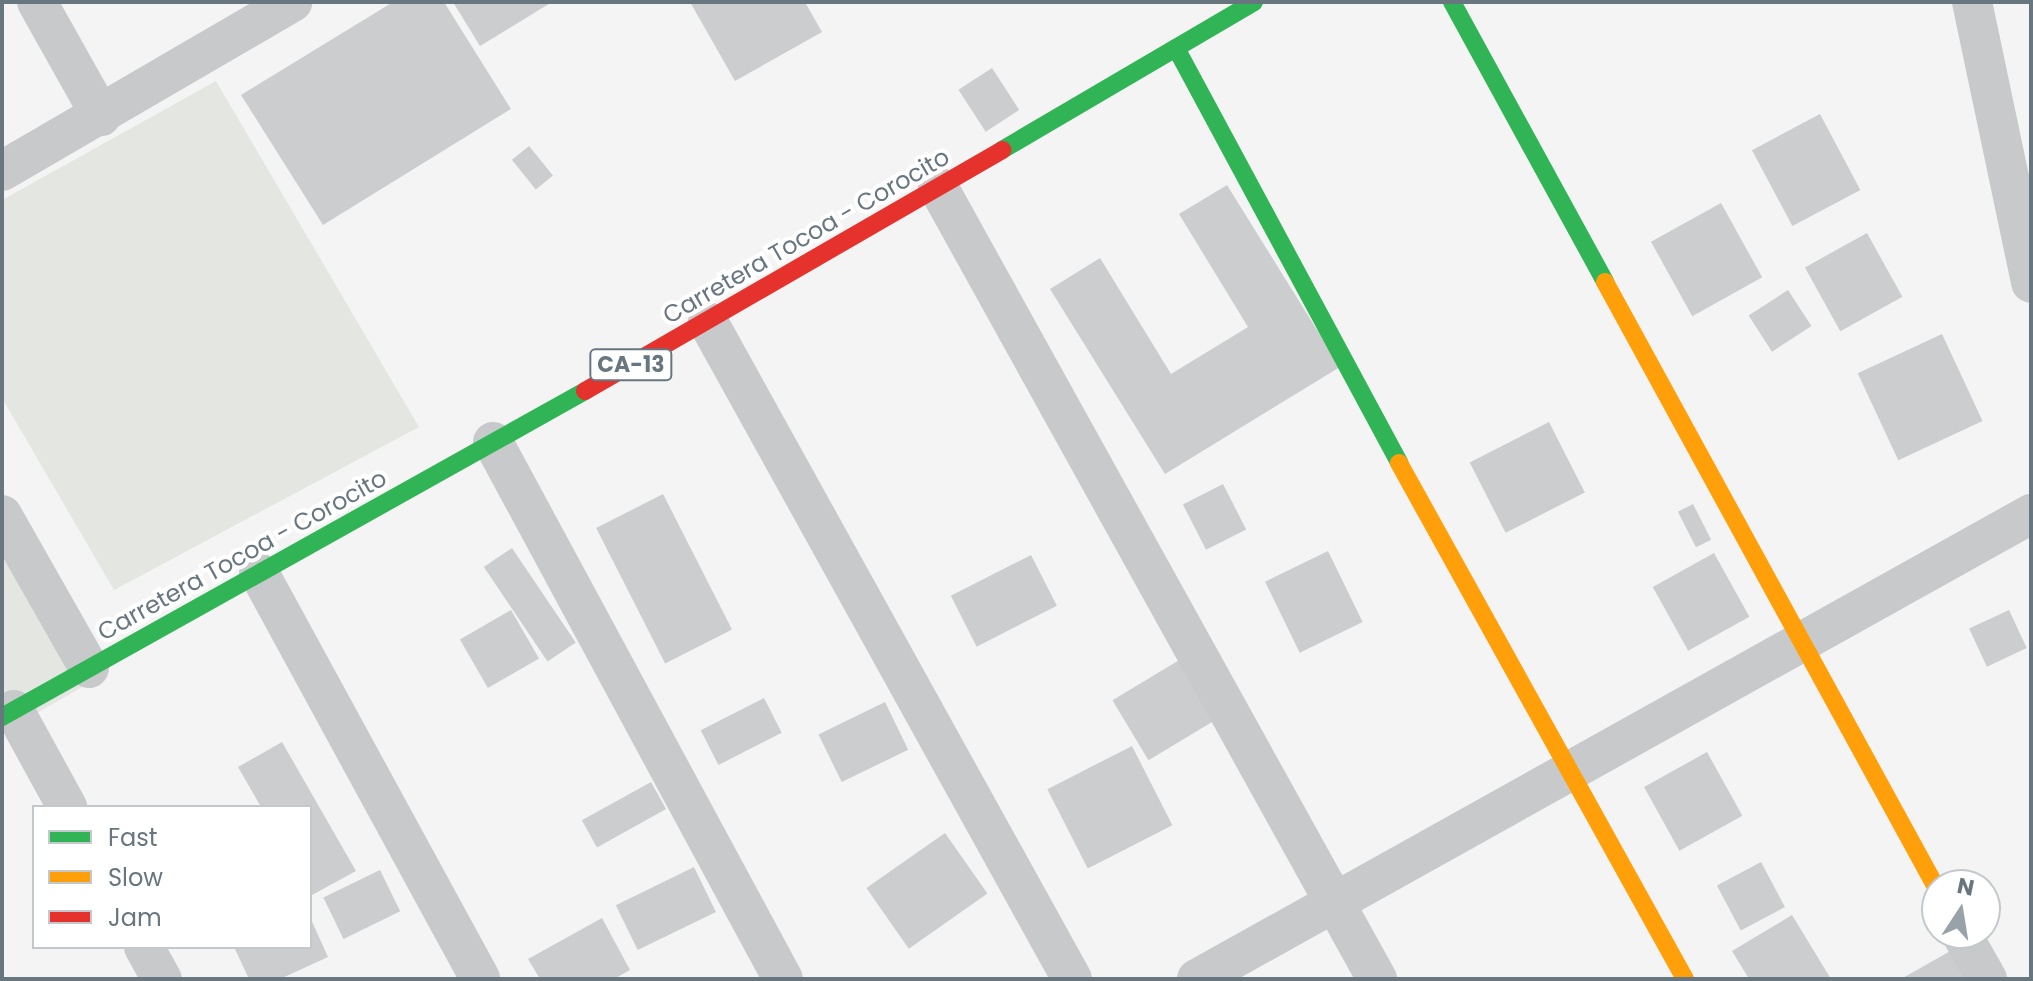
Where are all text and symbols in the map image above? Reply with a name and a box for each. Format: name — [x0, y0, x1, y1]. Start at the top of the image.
street label: Carretera Tocoa - Corocito — [658, 142, 954, 330]
road number: CA-13 — [589, 347, 673, 383]
street label: Carretera Tocoa - Corocito — [92, 463, 392, 647]
legend — [32, 805, 312, 949]
text: Fast — [108, 821, 158, 854]
text: Slow — [108, 861, 163, 894]
north arrow — [1921, 869, 2001, 949]
text: N — [1954, 870, 1977, 904]
text: Jam — [108, 901, 162, 934]

